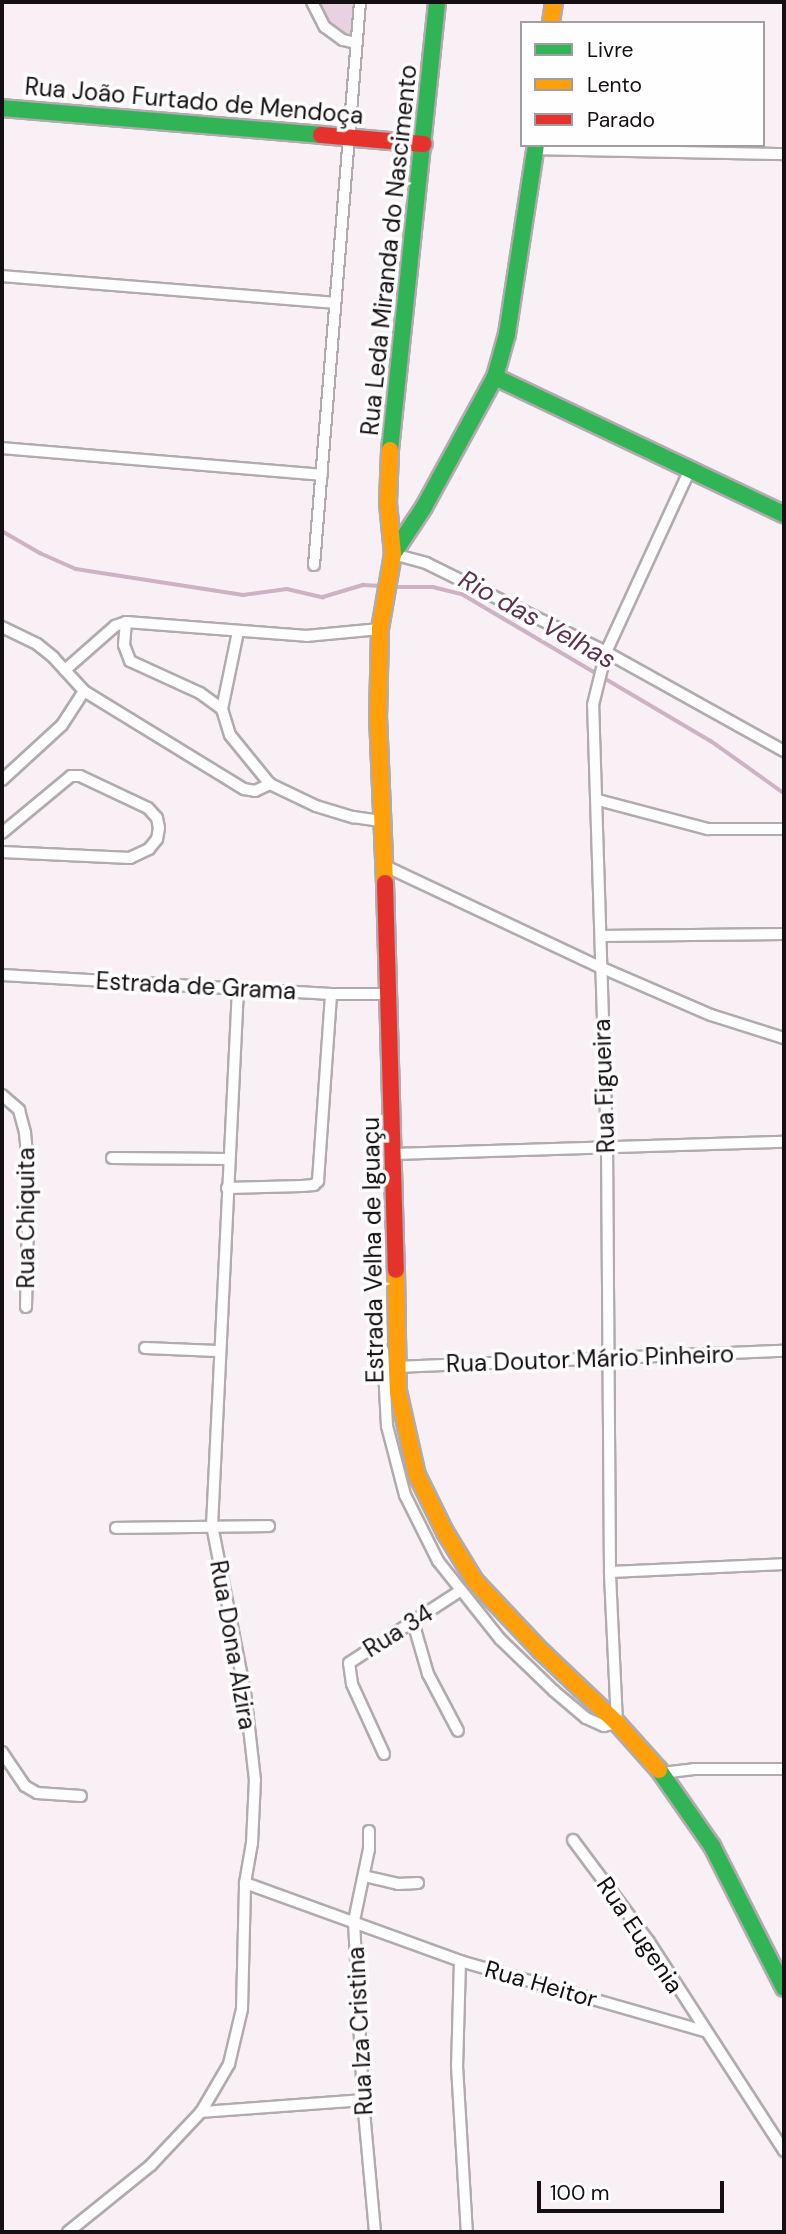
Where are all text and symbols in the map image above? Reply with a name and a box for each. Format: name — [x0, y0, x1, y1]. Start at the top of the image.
legend — [520, 21, 765, 147]
text: Livre — [587, 36, 633, 64]
street label: Rua Leda Miranda do Nascimento — [355, 63, 423, 437]
text: Lento — [587, 71, 642, 99]
street label: Rua João Furtado de Mendoça — [24, 72, 364, 130]
text: Parado — [587, 106, 655, 134]
water label: Rio das Velhas — [453, 564, 621, 676]
street label: Estrada de Grama — [95, 966, 297, 1006]
street label: Rua Figueira — [587, 1018, 621, 1154]
street label: Estrada Velha de Iguaçu — [356, 1117, 390, 1383]
street label: Rua Chiquita — [12, 1147, 40, 1289]
street label: Rua Doutor Mário Pinheiro — [445, 1340, 735, 1378]
street label: Rua Dona Alzira — [204, 1558, 262, 1732]
street label: Rua 34 — [358, 1599, 438, 1663]
street label: Rua Eugenia — [591, 1871, 689, 1999]
street label: Rua Iza Cristina — [341, 1946, 379, 2116]
street label: Rua Heitor — [482, 1954, 600, 2014]
scale bar — [541, 2168, 728, 2212]
text: 100 m — [550, 2179, 610, 2207]

